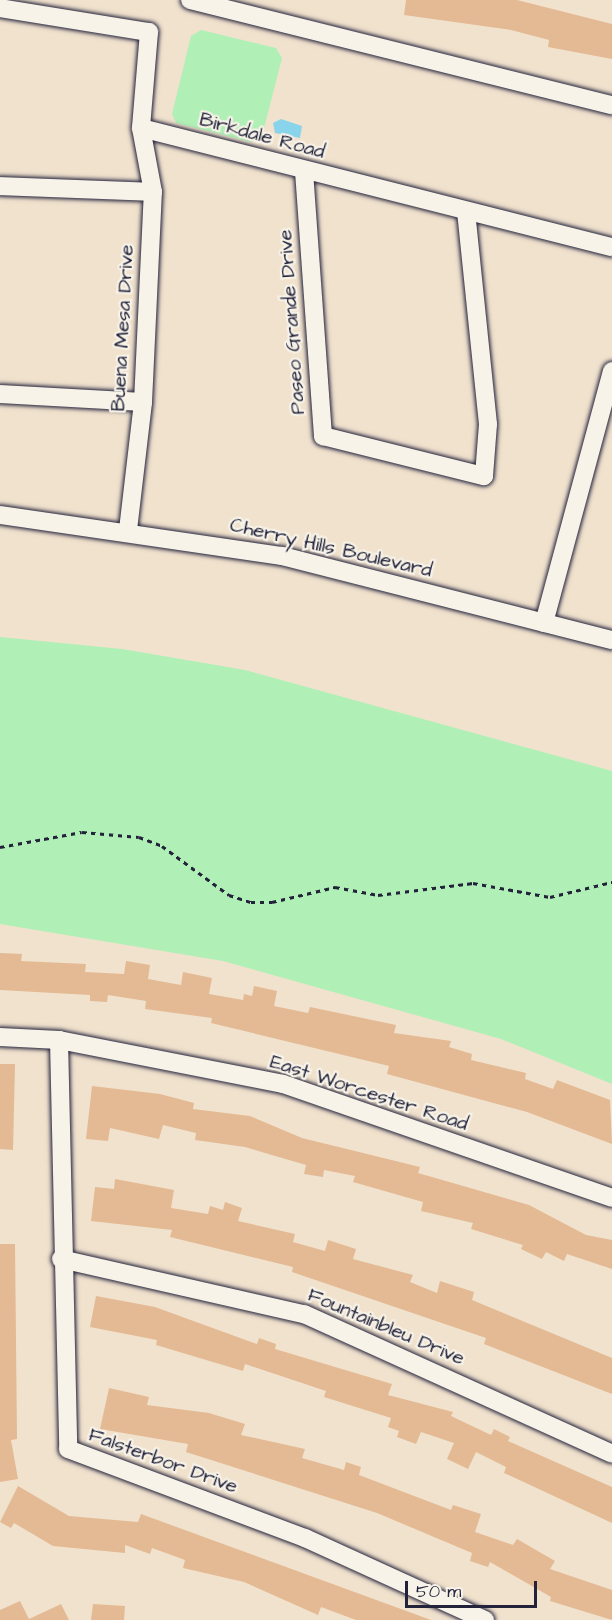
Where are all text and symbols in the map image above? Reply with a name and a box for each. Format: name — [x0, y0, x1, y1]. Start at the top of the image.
street label: Birkdale Road — [197, 108, 327, 164]
street label: Paseo Grande Drive — [274, 229, 310, 415]
street label: Buena Mesa Drive — [107, 244, 139, 412]
street label: Cherry Hills Boulevard — [228, 513, 434, 583]
street label: East Worcester Road — [267, 1050, 471, 1136]
street label: Fountainbleu Drive — [304, 1283, 468, 1371]
street label: Falsterbor Drive — [85, 1423, 241, 1499]
scale bar — [408, 1569, 540, 1607]
text: 50 m — [416, 1579, 461, 1604]

